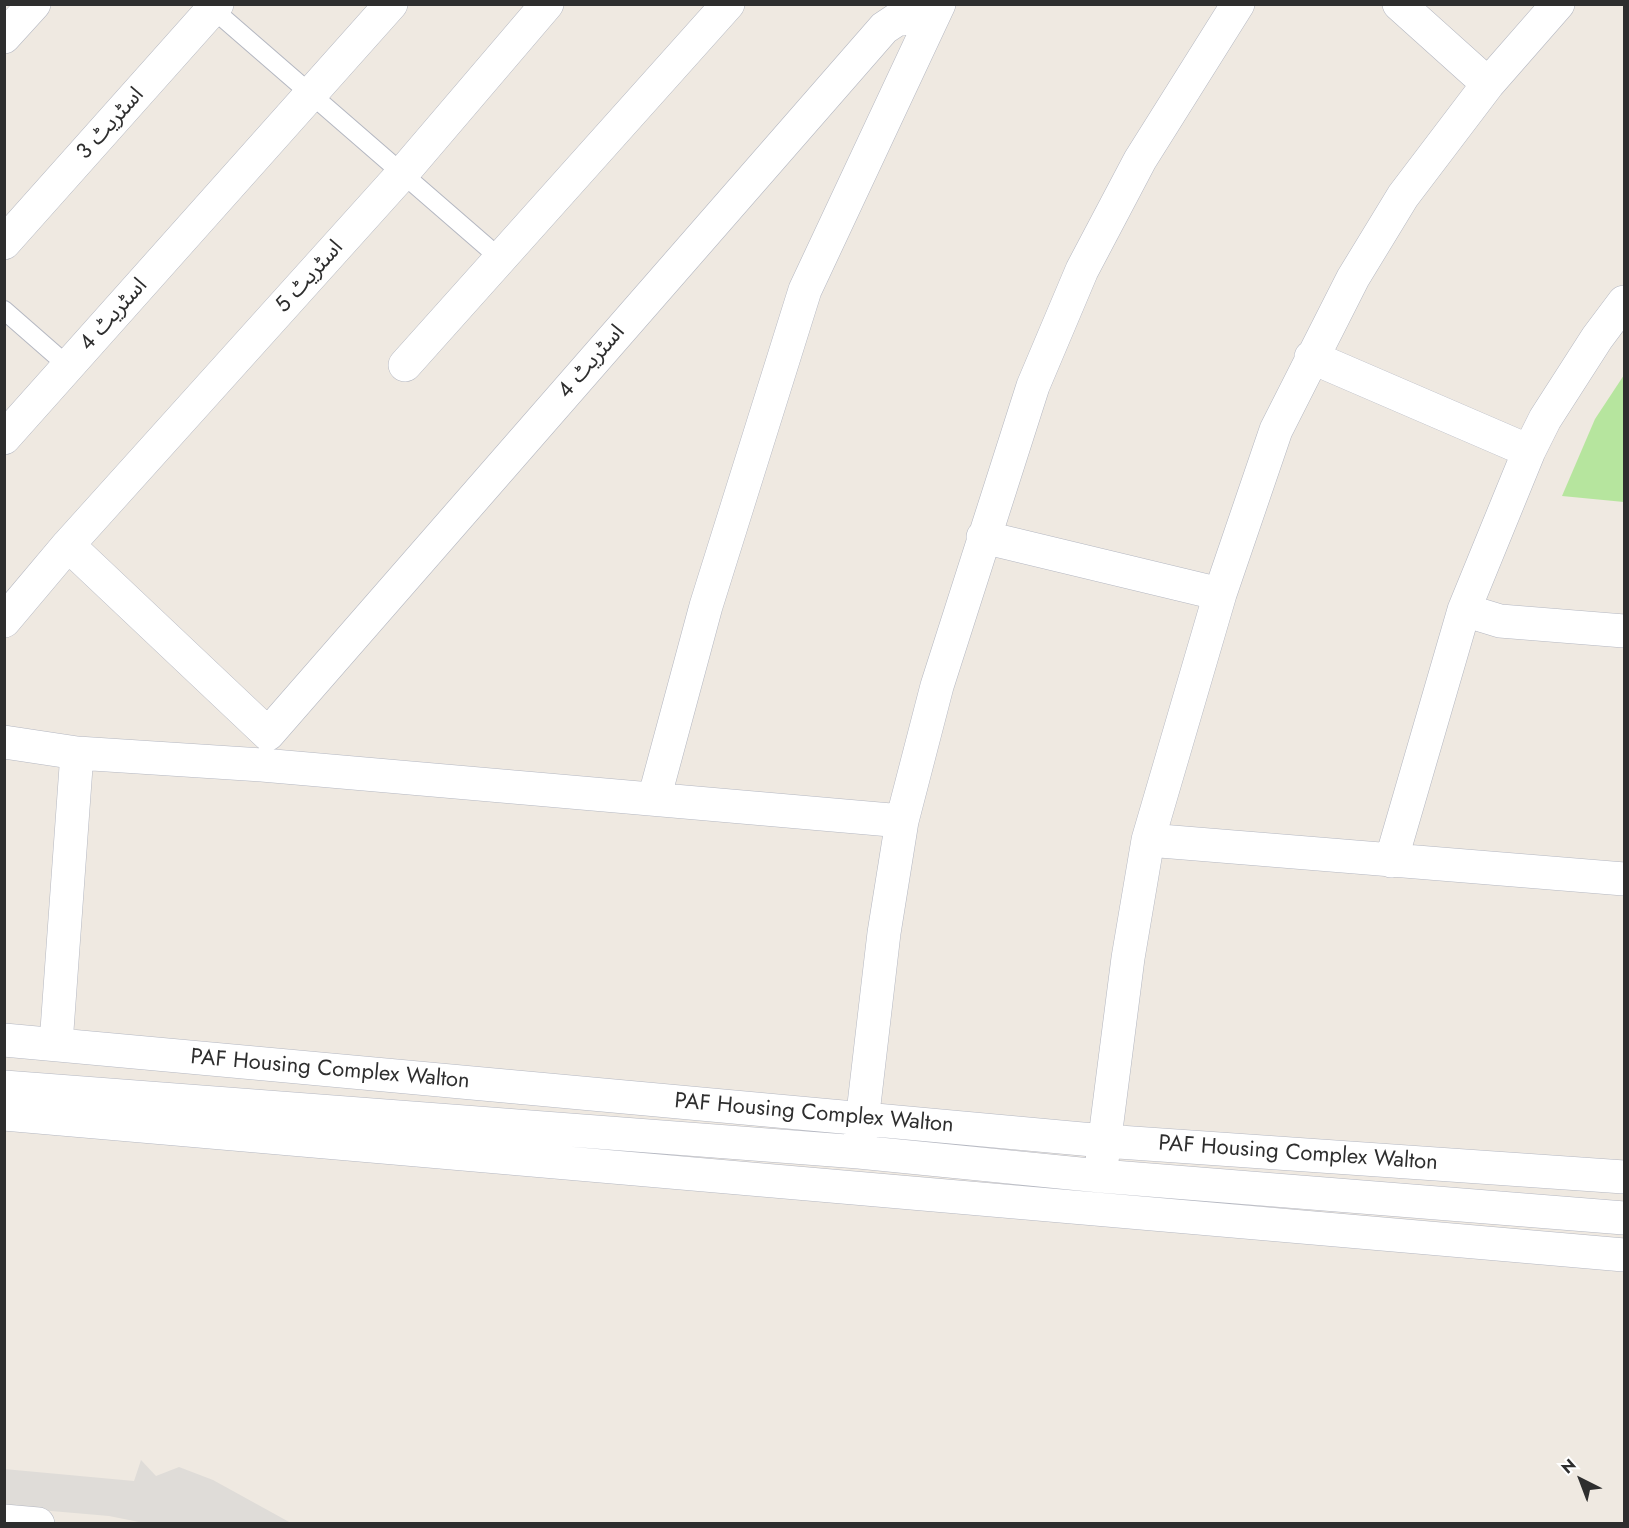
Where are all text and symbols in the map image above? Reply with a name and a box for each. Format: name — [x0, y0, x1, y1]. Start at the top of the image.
street label: اسٹریٹ 3 — [72, 82, 150, 166]
street label: اسٹریٹ 5 — [271, 235, 349, 319]
street label: اسٹریٹ 4 — [74, 273, 154, 357]
street label: اسٹریٹ 4 — [553, 320, 631, 404]
street label: PAF Housing Complex Walton — [189, 1045, 471, 1095]
street label: PAF Housing Complex Walton — [673, 1089, 955, 1139]
street label: PAF Housing Complex Walton — [1157, 1131, 1439, 1177]
north arrow — [1551, 1450, 1611, 1510]
text: N — [1556, 1453, 1581, 1479]

